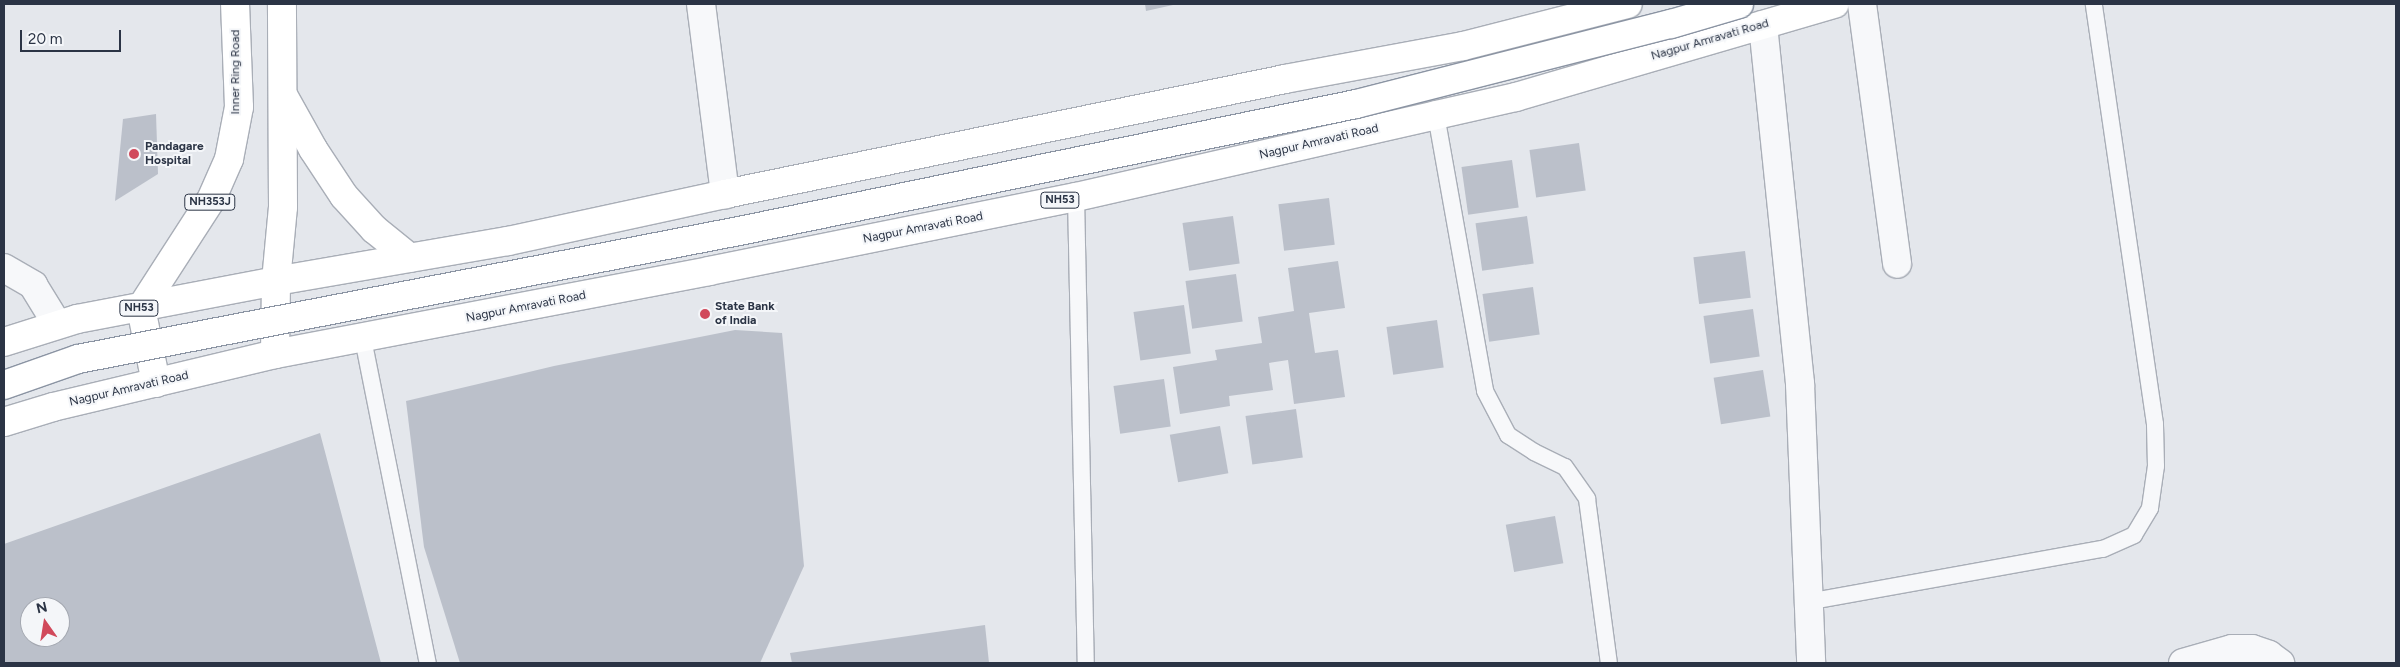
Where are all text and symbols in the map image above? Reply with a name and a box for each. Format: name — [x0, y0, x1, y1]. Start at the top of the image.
street label: Nagpur Amravati Road — [1649, 16, 1771, 64]
scale bar — [22, 20, 124, 52]
text: 20 m — [28, 30, 62, 48]
street label: Inner Ring Road — [229, 30, 243, 114]
street label: Nagpur Amravati Road — [1258, 121, 1380, 163]
place label: Pandagare Hospital — [145, 140, 204, 168]
marker: Pandagare Hospital — [127, 147, 141, 161]
road number: NH53 — [1040, 192, 1080, 208]
road number: NH353J — [184, 193, 236, 210]
street label: Nagpur Amravati Road — [862, 209, 984, 247]
street label: Nagpur Amravati Road — [465, 288, 587, 326]
road number: NH53 — [119, 300, 159, 316]
place label: State Bank of India — [715, 300, 775, 328]
marker: State Bank of India — [699, 308, 711, 320]
street label: Nagpur Amravati Road — [68, 368, 190, 410]
north arrow — [20, 597, 70, 647]
text: N — [35, 598, 49, 617]

